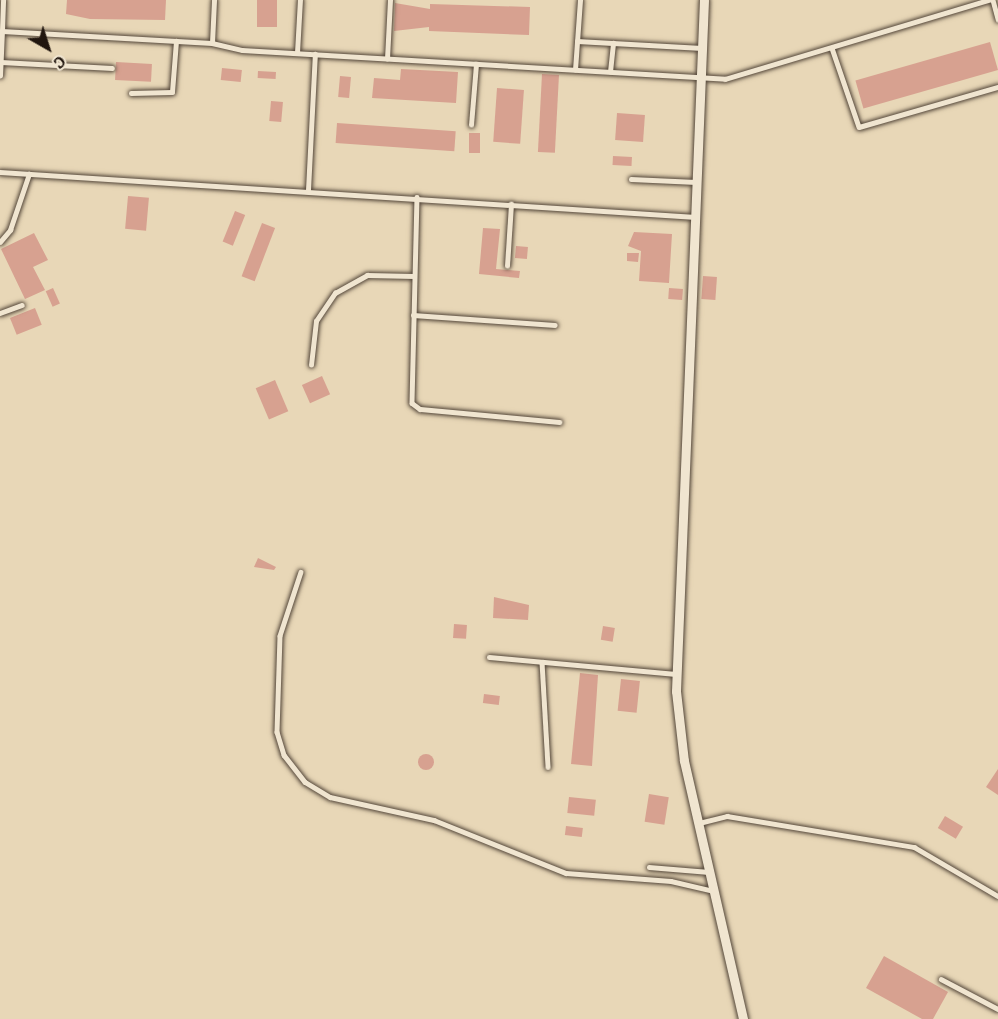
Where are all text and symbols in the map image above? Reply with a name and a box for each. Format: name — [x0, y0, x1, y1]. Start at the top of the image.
north arrow — [18, 18, 78, 78]
text: С — [49, 50, 70, 74]

